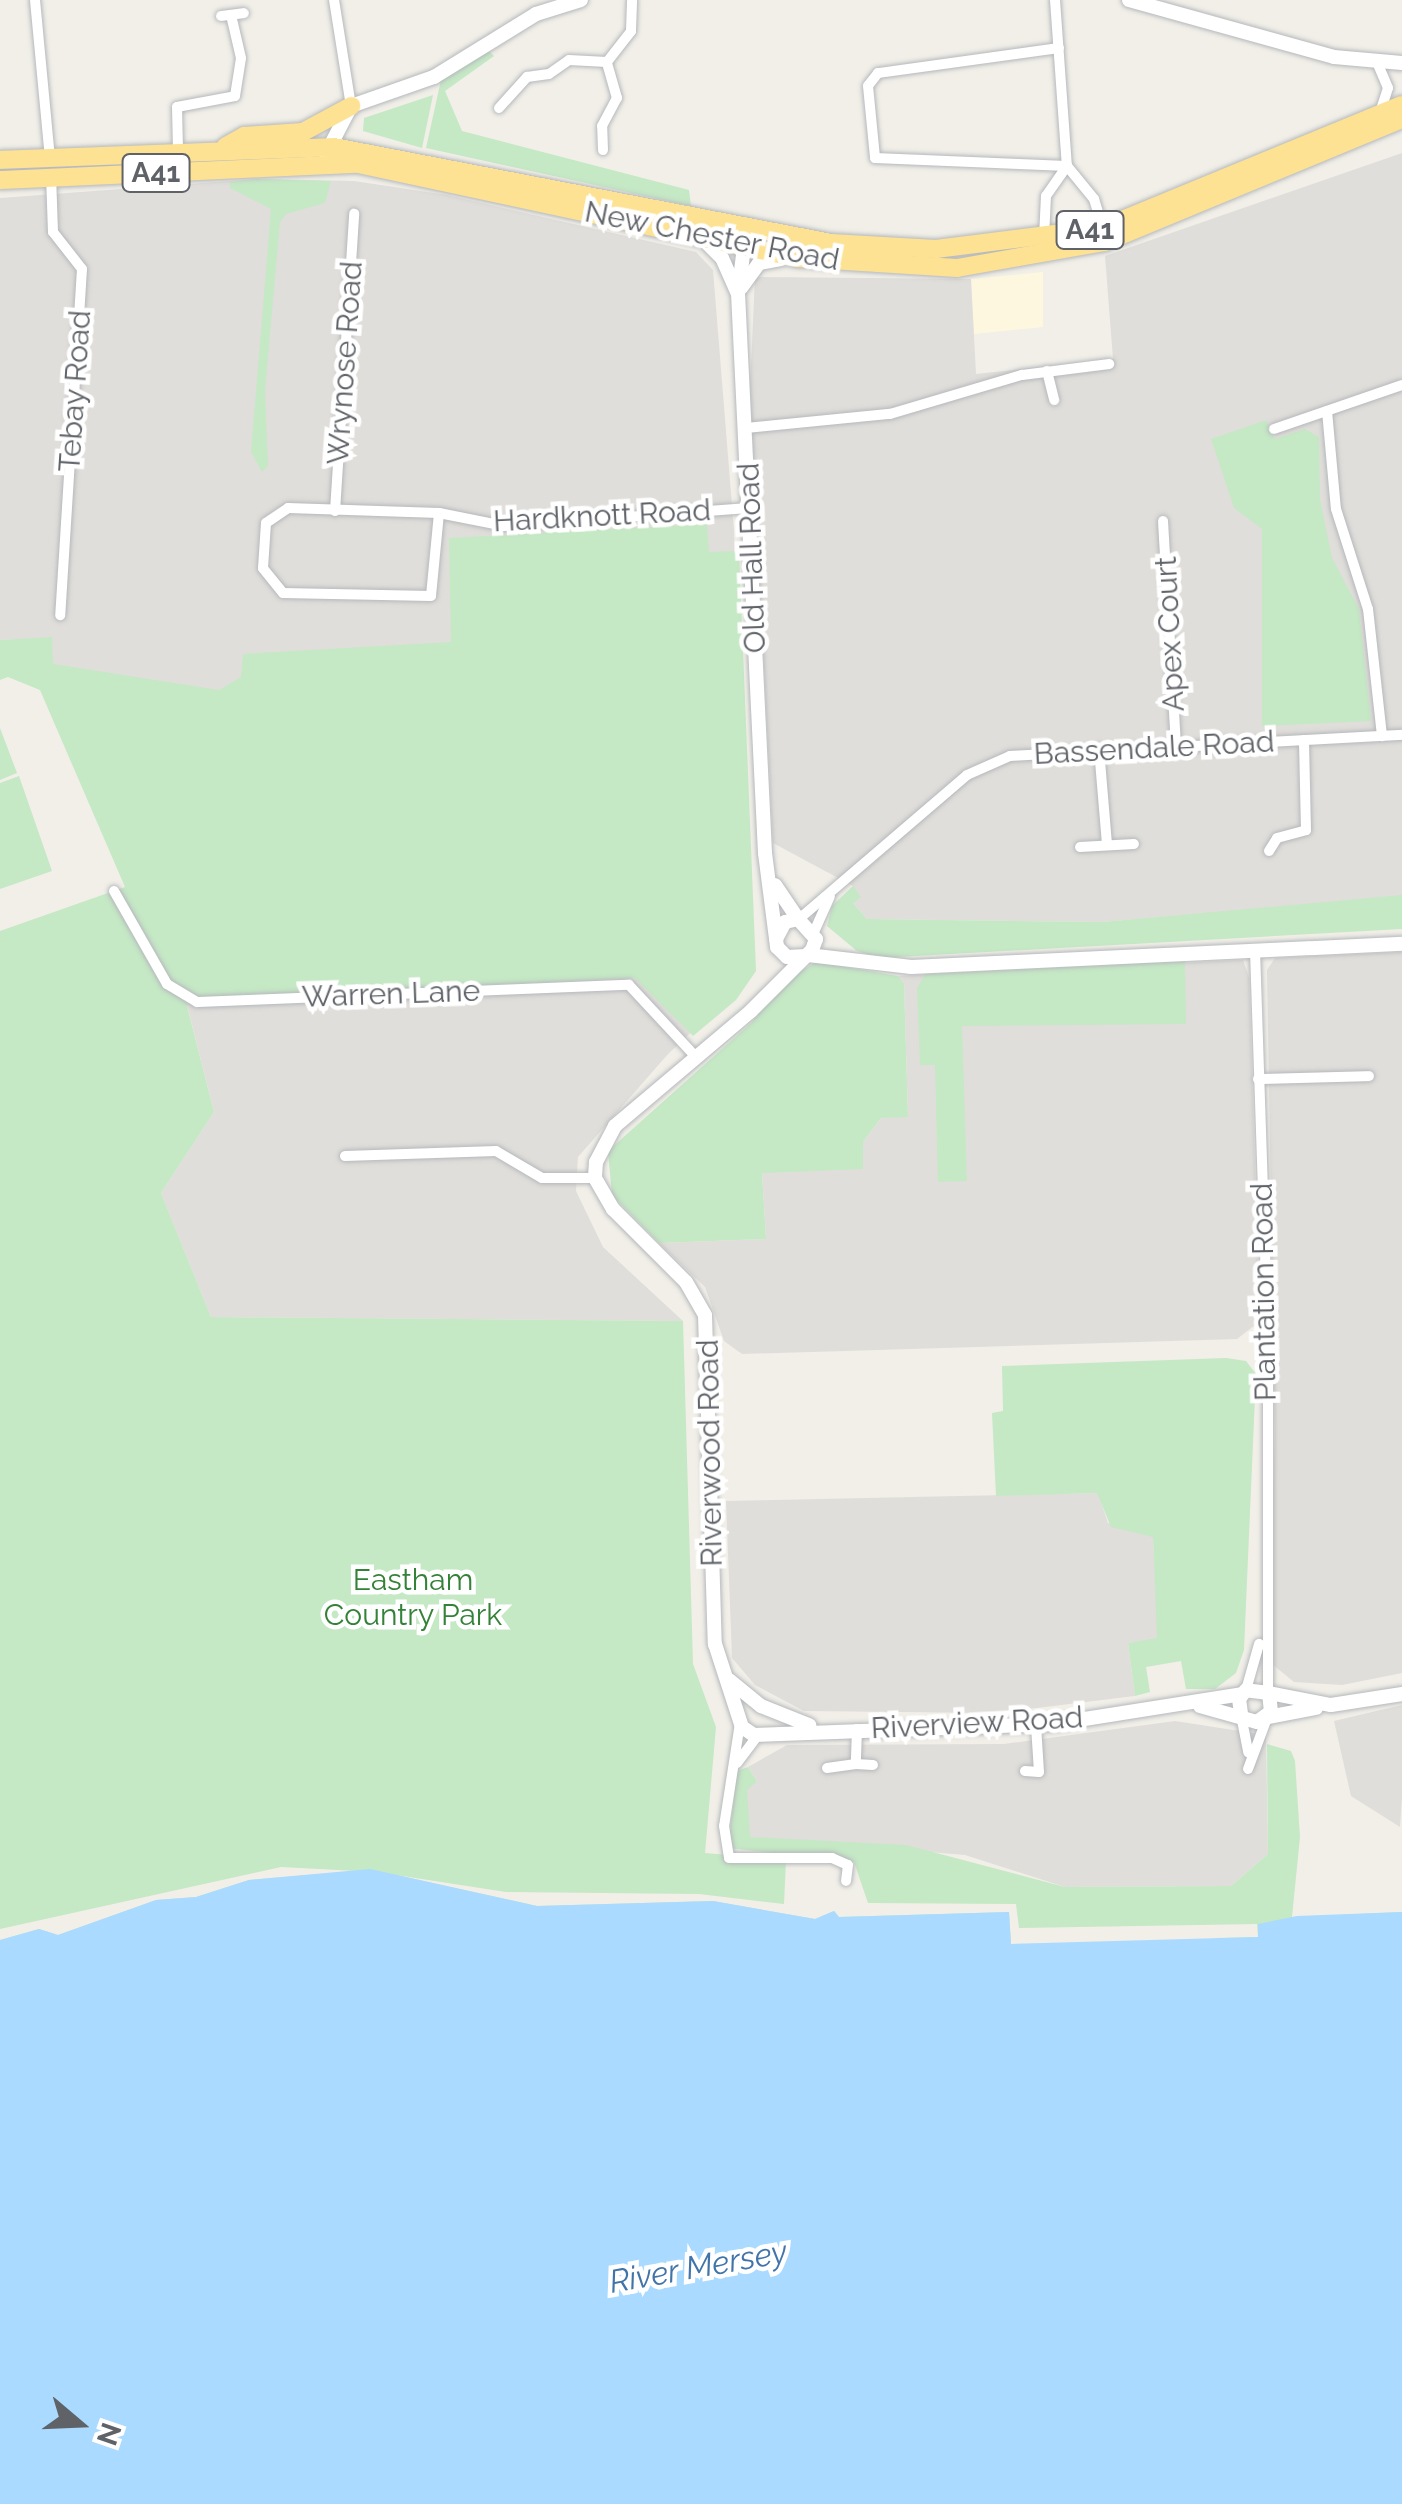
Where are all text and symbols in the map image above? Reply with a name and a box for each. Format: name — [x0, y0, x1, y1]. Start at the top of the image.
road number: A41 — [121, 150, 191, 196]
street label: New Chester Road — [581, 194, 843, 278]
road number: A41 — [1055, 207, 1125, 253]
street label: Wrynose Road — [320, 260, 370, 466]
street label: Tebay Road — [51, 309, 99, 473]
street label: Old Hall Road — [731, 462, 773, 654]
street label: Hardknott Road — [492, 492, 712, 540]
street label: Apex Court — [1148, 555, 1192, 713]
street label: Bassendale Road — [1033, 724, 1275, 772]
street label: Warren Lane — [301, 973, 481, 1015]
street label: Plantation Road — [1244, 1183, 1284, 1401]
street label: Riverwood Road — [690, 1339, 730, 1567]
park label: Eastham Country Park — [323, 1562, 503, 1632]
street label: Riverview Road — [870, 1699, 1084, 1747]
water label: River Mersey — [606, 2232, 790, 2302]
north arrow — [30, 2374, 130, 2474]
text: N — [90, 2418, 128, 2449]

